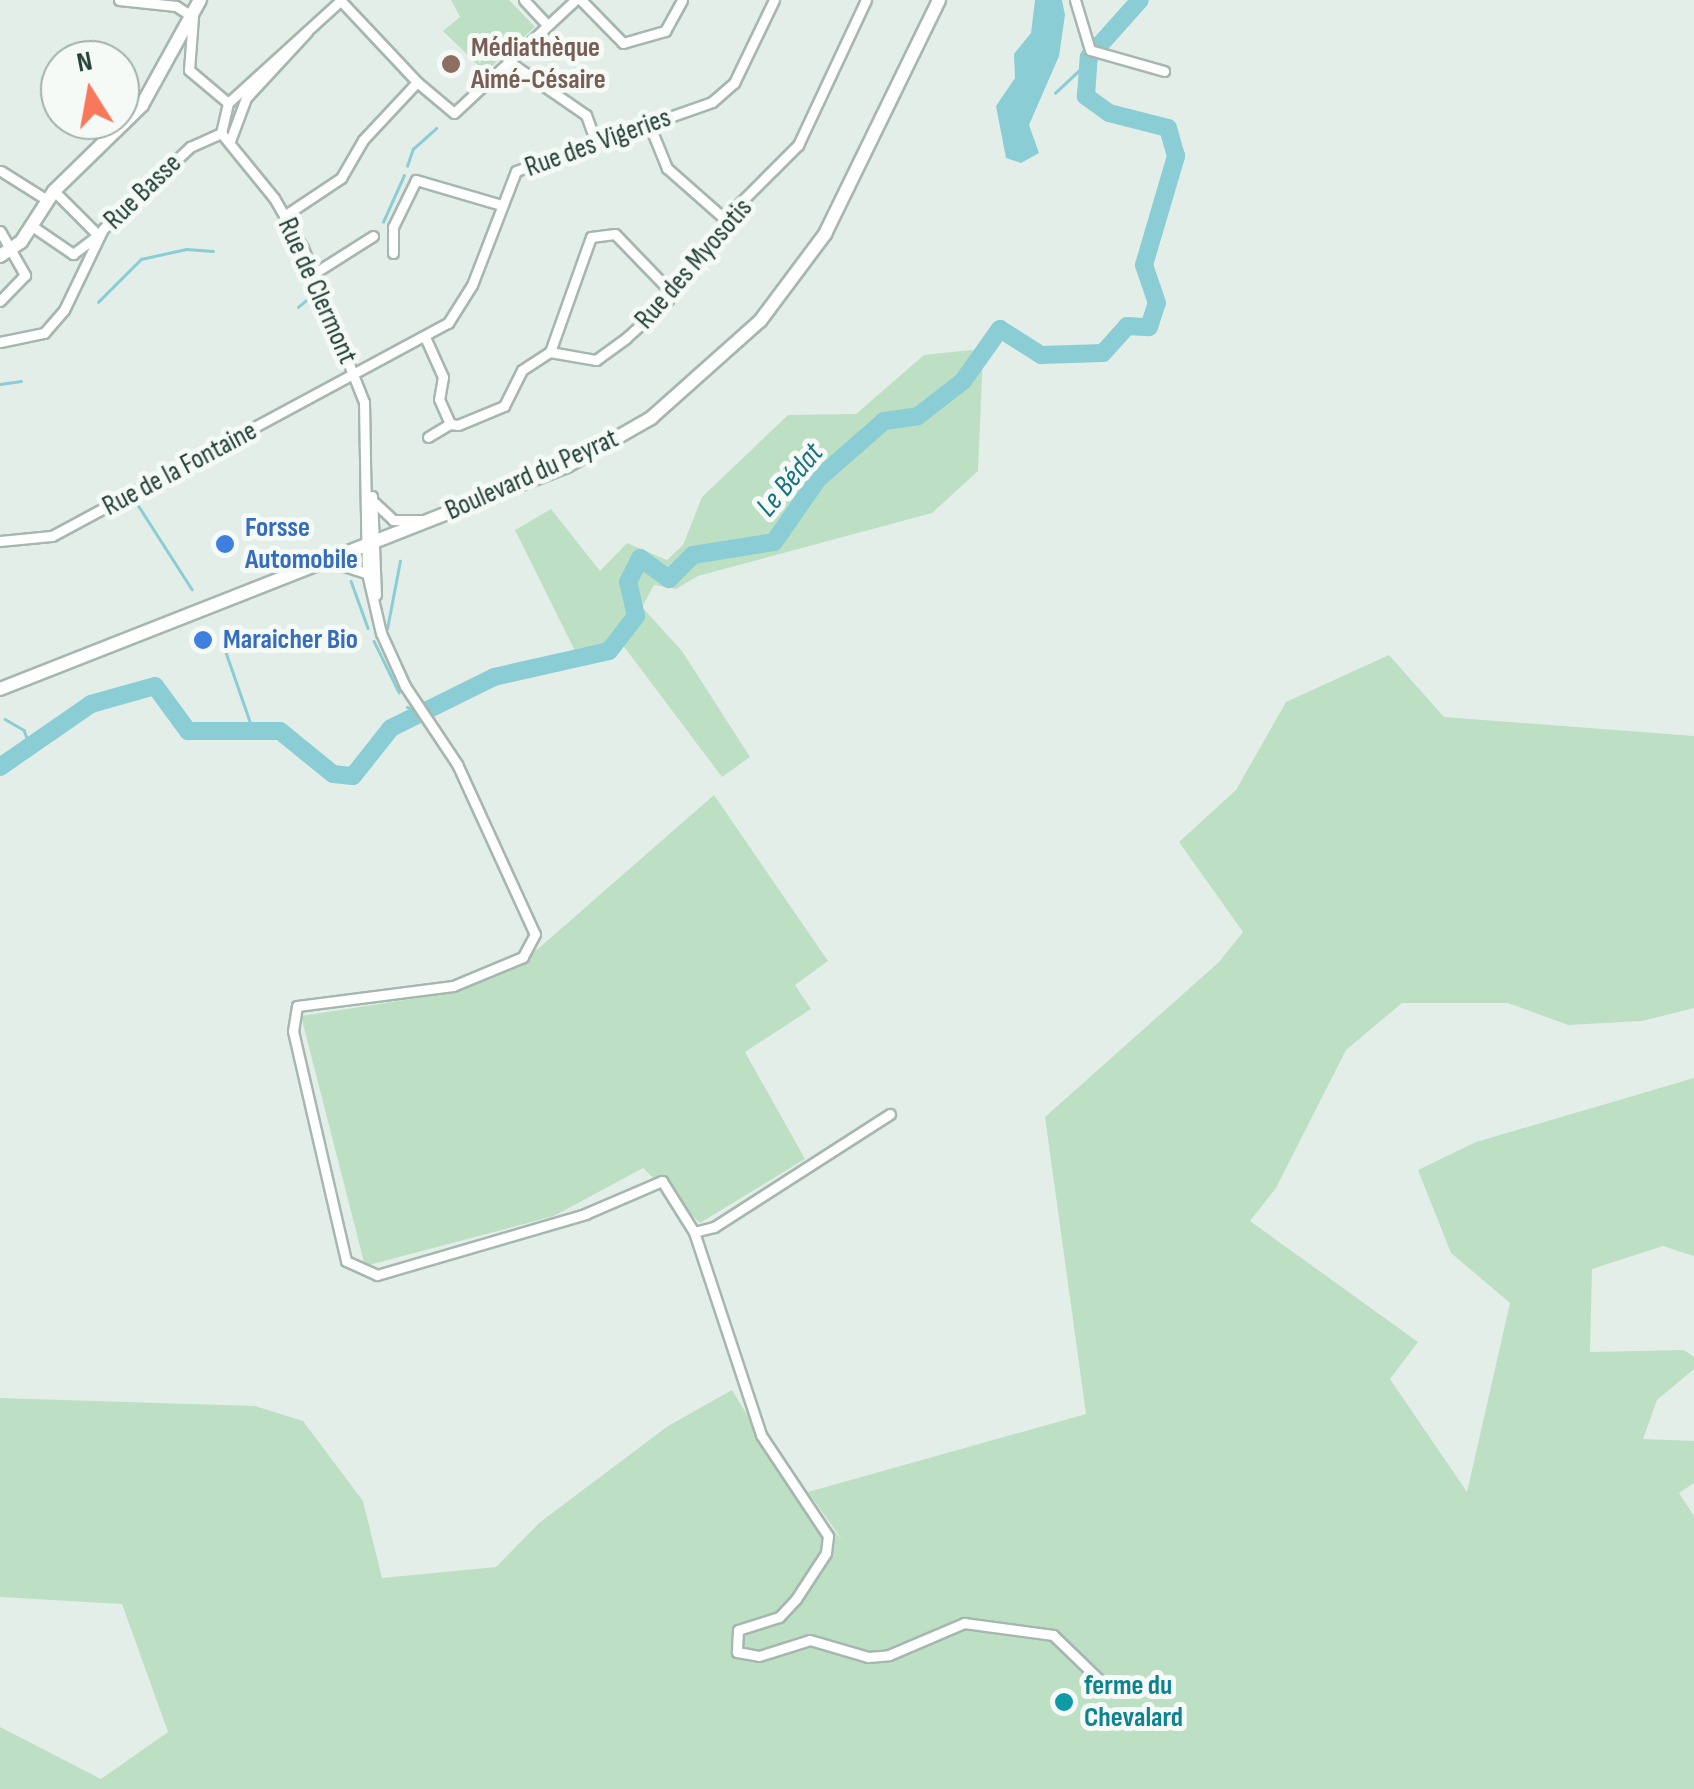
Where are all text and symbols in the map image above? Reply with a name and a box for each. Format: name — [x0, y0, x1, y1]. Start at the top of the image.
place label: Médiathèque Aimé-Césaire — [471, 31, 606, 97]
north arrow — [40, 40, 140, 140]
text: N — [74, 44, 95, 80]
marker: Médiathèque Aimé-Césaire — [440, 53, 462, 75]
street label: Rue des Vigeries — [521, 101, 675, 185]
street label: Rue Basse — [97, 147, 189, 237]
street label: Rue des Myosotis — [628, 192, 760, 336]
street label: Rue de Clermont — [270, 213, 364, 369]
street label: Rue de la Fontaine — [97, 414, 263, 524]
street label: Boulevard du Peyrat — [440, 422, 624, 528]
water label: Le Bédat — [749, 436, 831, 524]
place label: Forsse Automobile — [245, 511, 358, 577]
marker: Forsse Automobile — [214, 533, 236, 555]
place label: Maraicher Bio — [223, 623, 358, 657]
marker: Maraicher Bio — [192, 629, 214, 651]
place label: ferme du Chevalard — [1084, 1669, 1183, 1735]
marker: ferme du Chevalard — [1053, 1691, 1075, 1713]

